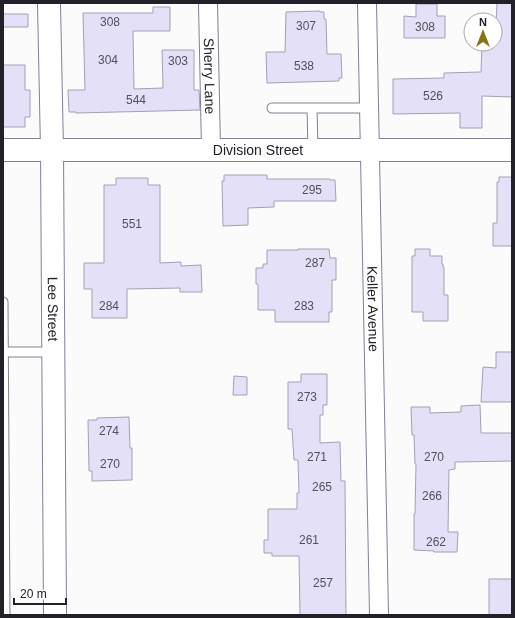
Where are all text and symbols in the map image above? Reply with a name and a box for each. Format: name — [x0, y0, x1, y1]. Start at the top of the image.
north arrow — [463, 12, 503, 52]
house number: 308 — [100, 15, 120, 29]
text: N — [479, 16, 487, 28]
house number: 307 — [296, 19, 316, 33]
house number: 308 — [415, 20, 435, 34]
street label: Sherry Lane — [201, 38, 218, 115]
house number: 304 — [98, 53, 118, 67]
house number: 303 — [168, 54, 188, 68]
house number: 538 — [294, 59, 314, 73]
house number: 526 — [423, 89, 443, 103]
house number: 544 — [126, 93, 146, 107]
street label: Division Street — [213, 142, 303, 158]
house number: 295 — [302, 183, 322, 197]
house number: 551 — [122, 217, 142, 231]
house number: 287 — [305, 256, 325, 270]
street label: Keller Avenue — [364, 266, 382, 352]
street label: Lee Street — [45, 277, 61, 341]
house number: 284 — [99, 299, 119, 313]
house number: 283 — [294, 299, 314, 313]
house number: 273 — [297, 390, 317, 404]
house number: 274 — [99, 424, 119, 438]
house number: 271 — [307, 450, 327, 464]
house number: 270 — [424, 450, 444, 464]
house number: 270 — [100, 457, 120, 471]
house number: 265 — [312, 480, 332, 494]
house number: 266 — [422, 489, 442, 503]
house number: 261 — [299, 533, 319, 547]
house number: 262 — [426, 535, 446, 549]
house number: 257 — [313, 576, 333, 590]
scale bar — [14, 580, 66, 606]
text: 20 m — [20, 587, 47, 601]

